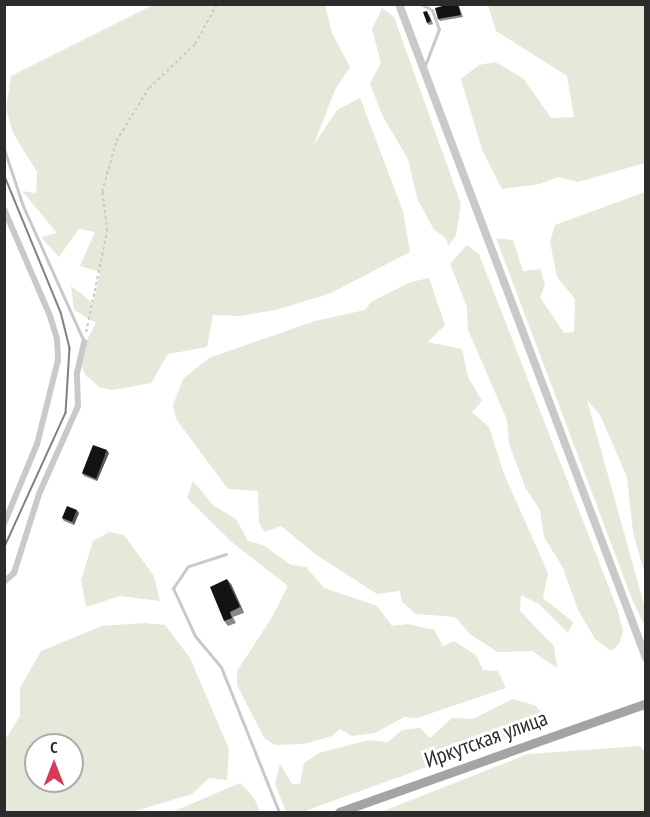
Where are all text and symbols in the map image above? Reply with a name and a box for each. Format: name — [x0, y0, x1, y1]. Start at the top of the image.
street label: Иркутская улица — [421, 705, 551, 773]
north arrow — [24, 733, 84, 793]
text: С — [50, 737, 58, 757]

